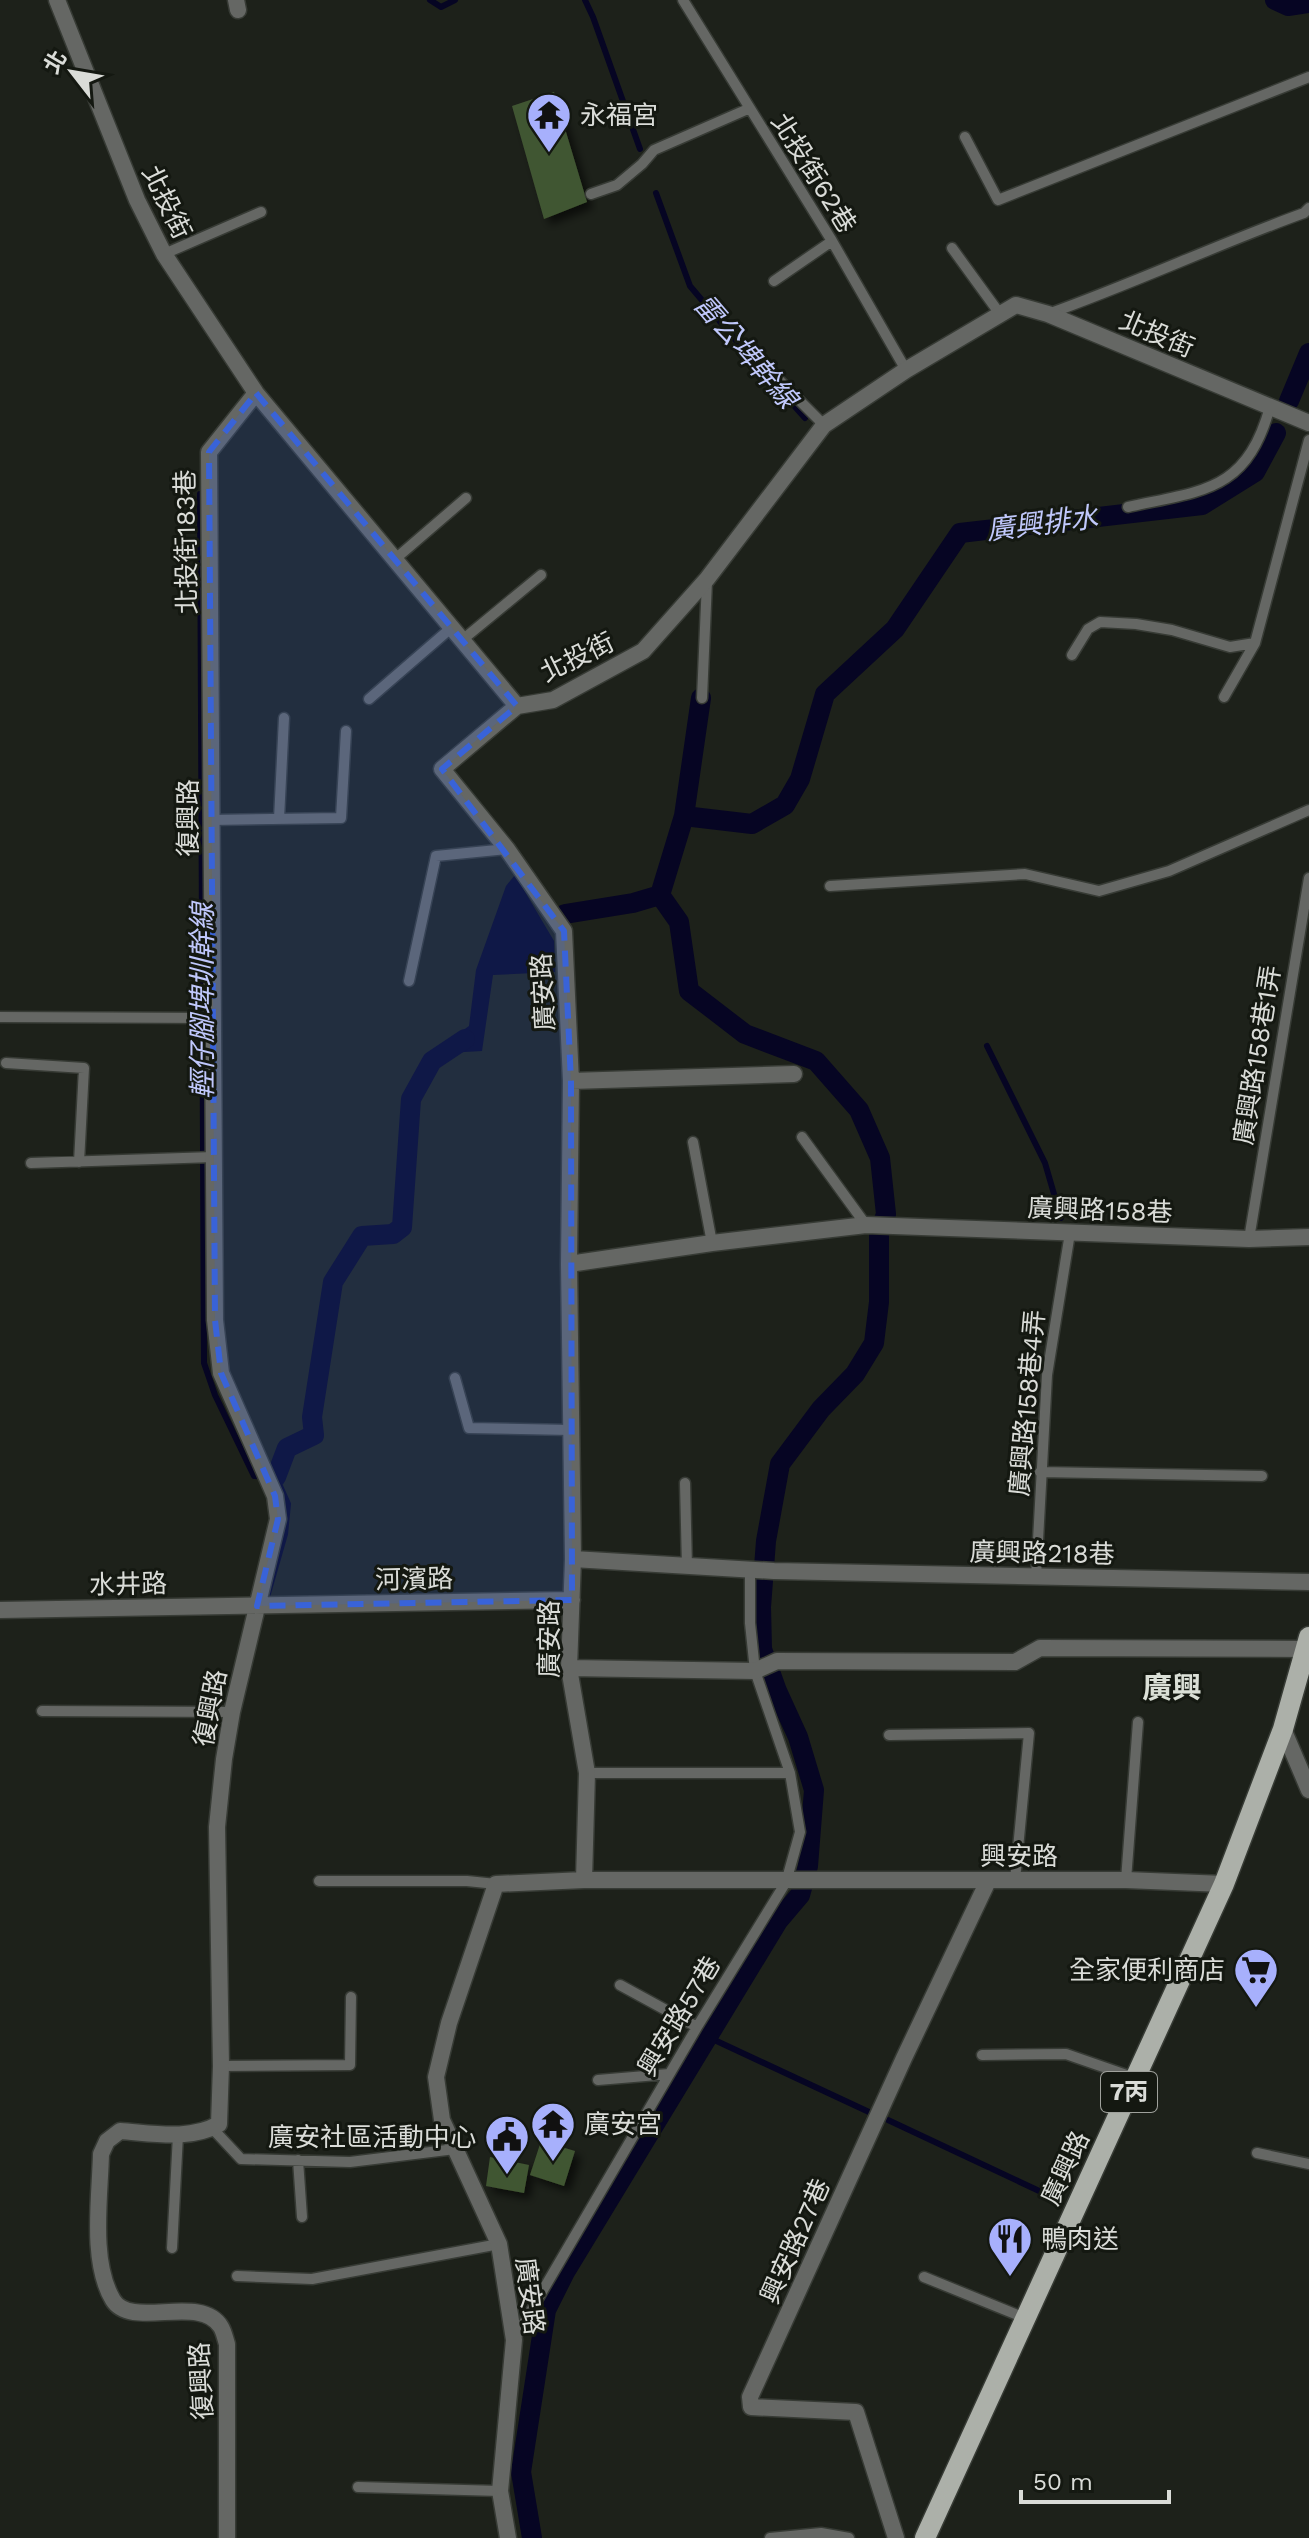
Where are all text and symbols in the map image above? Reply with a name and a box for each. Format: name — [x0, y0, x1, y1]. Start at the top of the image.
north arrow — [32, 32, 112, 112]
text: 北 — [39, 46, 72, 78]
temple icon: 永福宮 — [525, 91, 573, 154]
place label: 永福宮 — [580, 100, 658, 130]
street label: 北投街62巷 — [766, 108, 862, 238]
street label: 北投街 — [136, 160, 198, 244]
water label: 雷公埤幹線 — [687, 288, 806, 417]
street label: 北投街 — [1115, 305, 1199, 363]
street label: 北投街183巷 — [170, 469, 202, 615]
water label: 廣興排水 — [984, 500, 1102, 547]
street label: 北投街 — [535, 626, 619, 688]
street label: 復興路 — [173, 779, 203, 857]
water label: 輕仔腳埤圳幹線 — [186, 900, 219, 1099]
street label: 廣安路 — [526, 952, 560, 1032]
street label: 廣興路158巷1弄 — [1228, 963, 1286, 1147]
street label: 廣興路158巷 — [1027, 1192, 1173, 1228]
street label: 廣興路158巷4弄 — [1004, 1308, 1050, 1498]
street label: 廣興路218巷 — [969, 1537, 1115, 1569]
street label: 河濱路 — [375, 1563, 453, 1595]
street label: 水井路 — [89, 1568, 167, 1600]
street label: 廣安路 — [534, 1600, 564, 1678]
street label: 復興路 — [188, 1667, 232, 1749]
district label: 廣興 — [1142, 1670, 1202, 1705]
street label: 興安路 — [980, 1841, 1058, 1871]
supermarket icon: 全家便利商店 — [1232, 1946, 1280, 2009]
street label: 興安路57巷 — [632, 1951, 726, 2081]
place label: 全家便利商店 — [1069, 1955, 1225, 1985]
road number: 7丙 — [1101, 2072, 1157, 2112]
temple icon: 廣安宮 — [529, 2100, 577, 2163]
place label: 廣安宮 — [584, 2109, 662, 2139]
public building icon: 廣安社區活動中心 — [483, 2113, 531, 2176]
place label: 廣安社區活動中心 — [268, 2122, 476, 2152]
street label: 廣興路 — [1035, 2126, 1095, 2210]
street label: 興安路27巷 — [754, 2174, 836, 2308]
restaurant icon: 鴨肉送 — [986, 2215, 1034, 2278]
place label: 鴨肉送 — [1041, 2224, 1119, 2254]
street label: 廣安路 — [510, 2255, 550, 2337]
street label: 復興路 — [184, 2341, 218, 2421]
scale bar — [1021, 2454, 1169, 2504]
text: 50 m — [1033, 2468, 1093, 2496]

